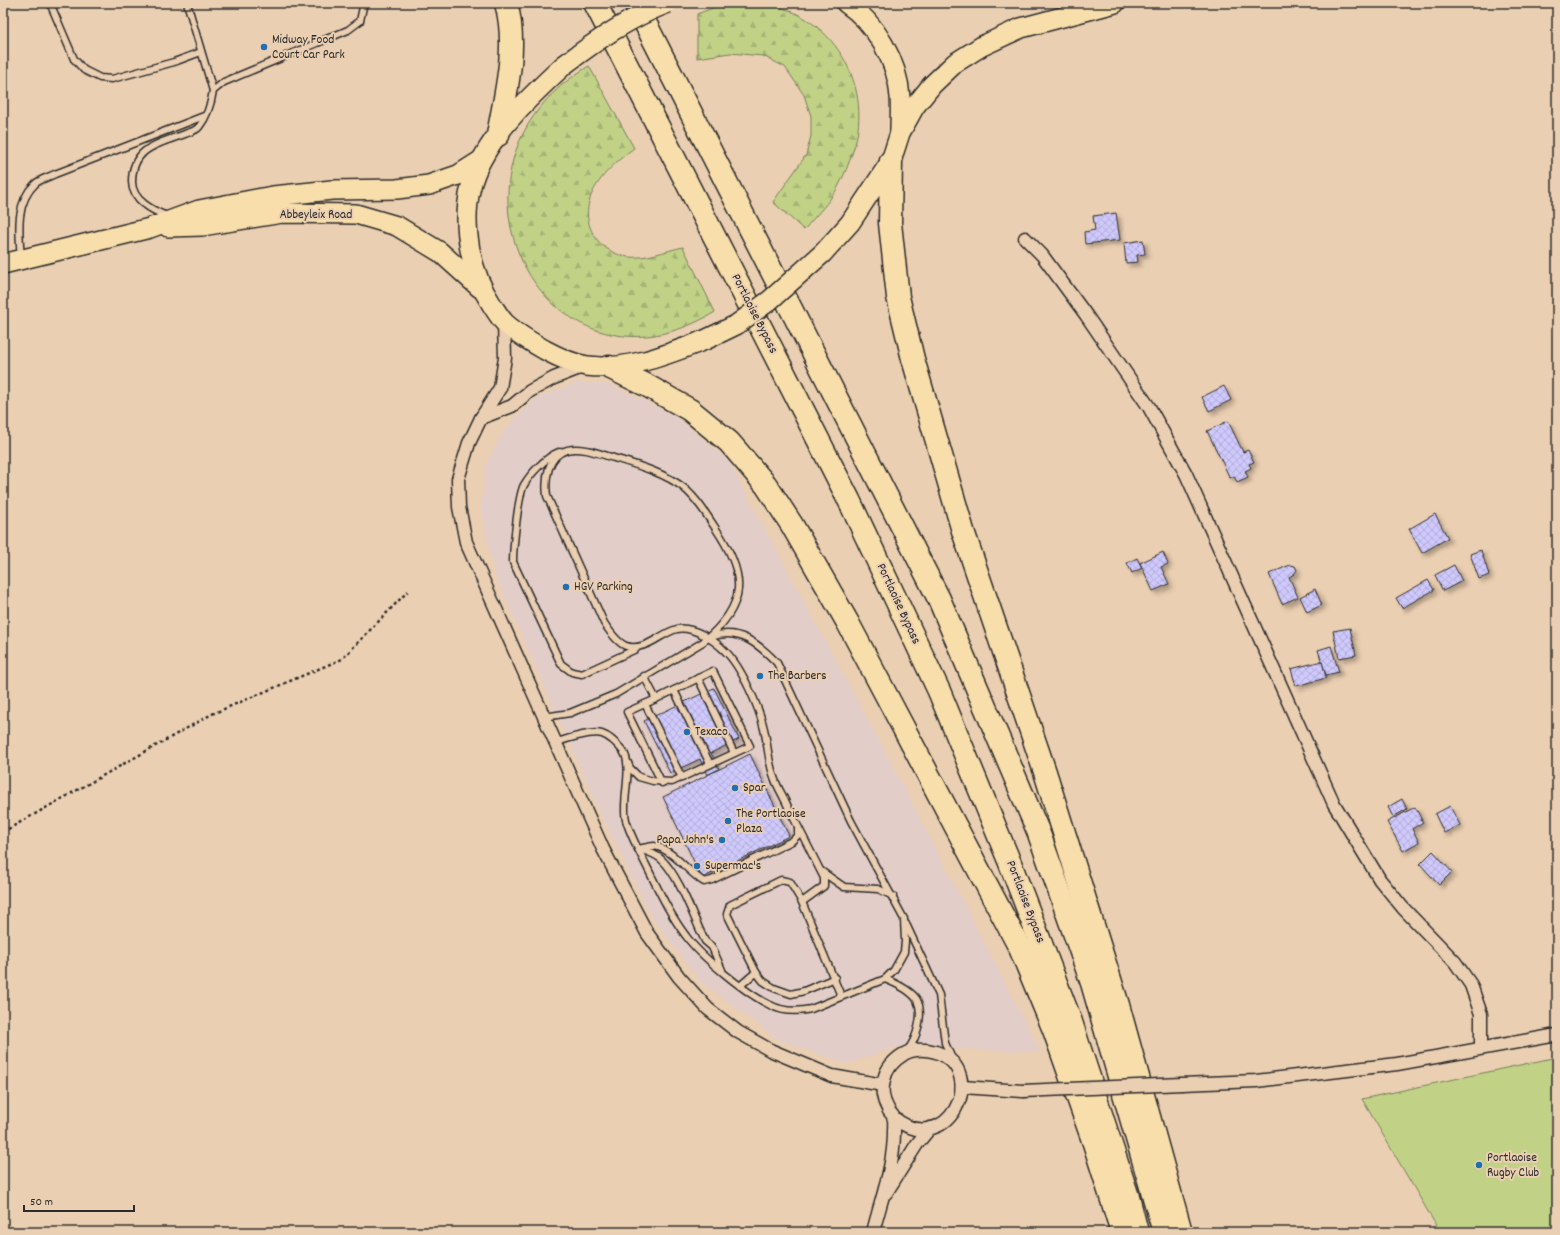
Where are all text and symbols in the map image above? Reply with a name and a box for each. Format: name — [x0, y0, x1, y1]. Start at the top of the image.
place label: Midway Food Court Car Park — [272, 31, 345, 65]
marker: Midway Food Court Car Park — [259, 42, 269, 52]
street label: Abbeyleix Road — [280, 206, 352, 225]
street label: Portlaoise Bypass — [726, 271, 782, 357]
street label: Portlaoise Bypass — [871, 560, 925, 648]
place label: HGV Parking — [574, 578, 633, 597]
marker: HGV Parking — [561, 582, 571, 592]
place label: The Barbers — [768, 667, 827, 686]
marker: The Barbers — [755, 671, 765, 681]
place label: Texaco — [695, 723, 728, 742]
marker: Texaco — [682, 727, 692, 737]
place label: Spar — [743, 779, 766, 798]
marker: Spar — [730, 783, 740, 793]
place label: The Portlaoise Plaza — [736, 805, 806, 839]
marker: The Portlaoise Plaza — [723, 816, 733, 826]
place label: Papa John's — [656, 831, 714, 850]
marker: Papa John's — [717, 835, 727, 845]
place label: Supermac's — [705, 857, 761, 876]
street label: Portlaoise Bypass — [1000, 858, 1050, 946]
marker: Supermac's — [692, 861, 702, 871]
place label: Portlaoise Rugby Club — [1487, 1149, 1540, 1183]
marker: Portlaoise Rugby Club — [1474, 1160, 1484, 1170]
scale bar — [24, 1187, 134, 1213]
text: 50 m — [30, 1194, 53, 1211]

